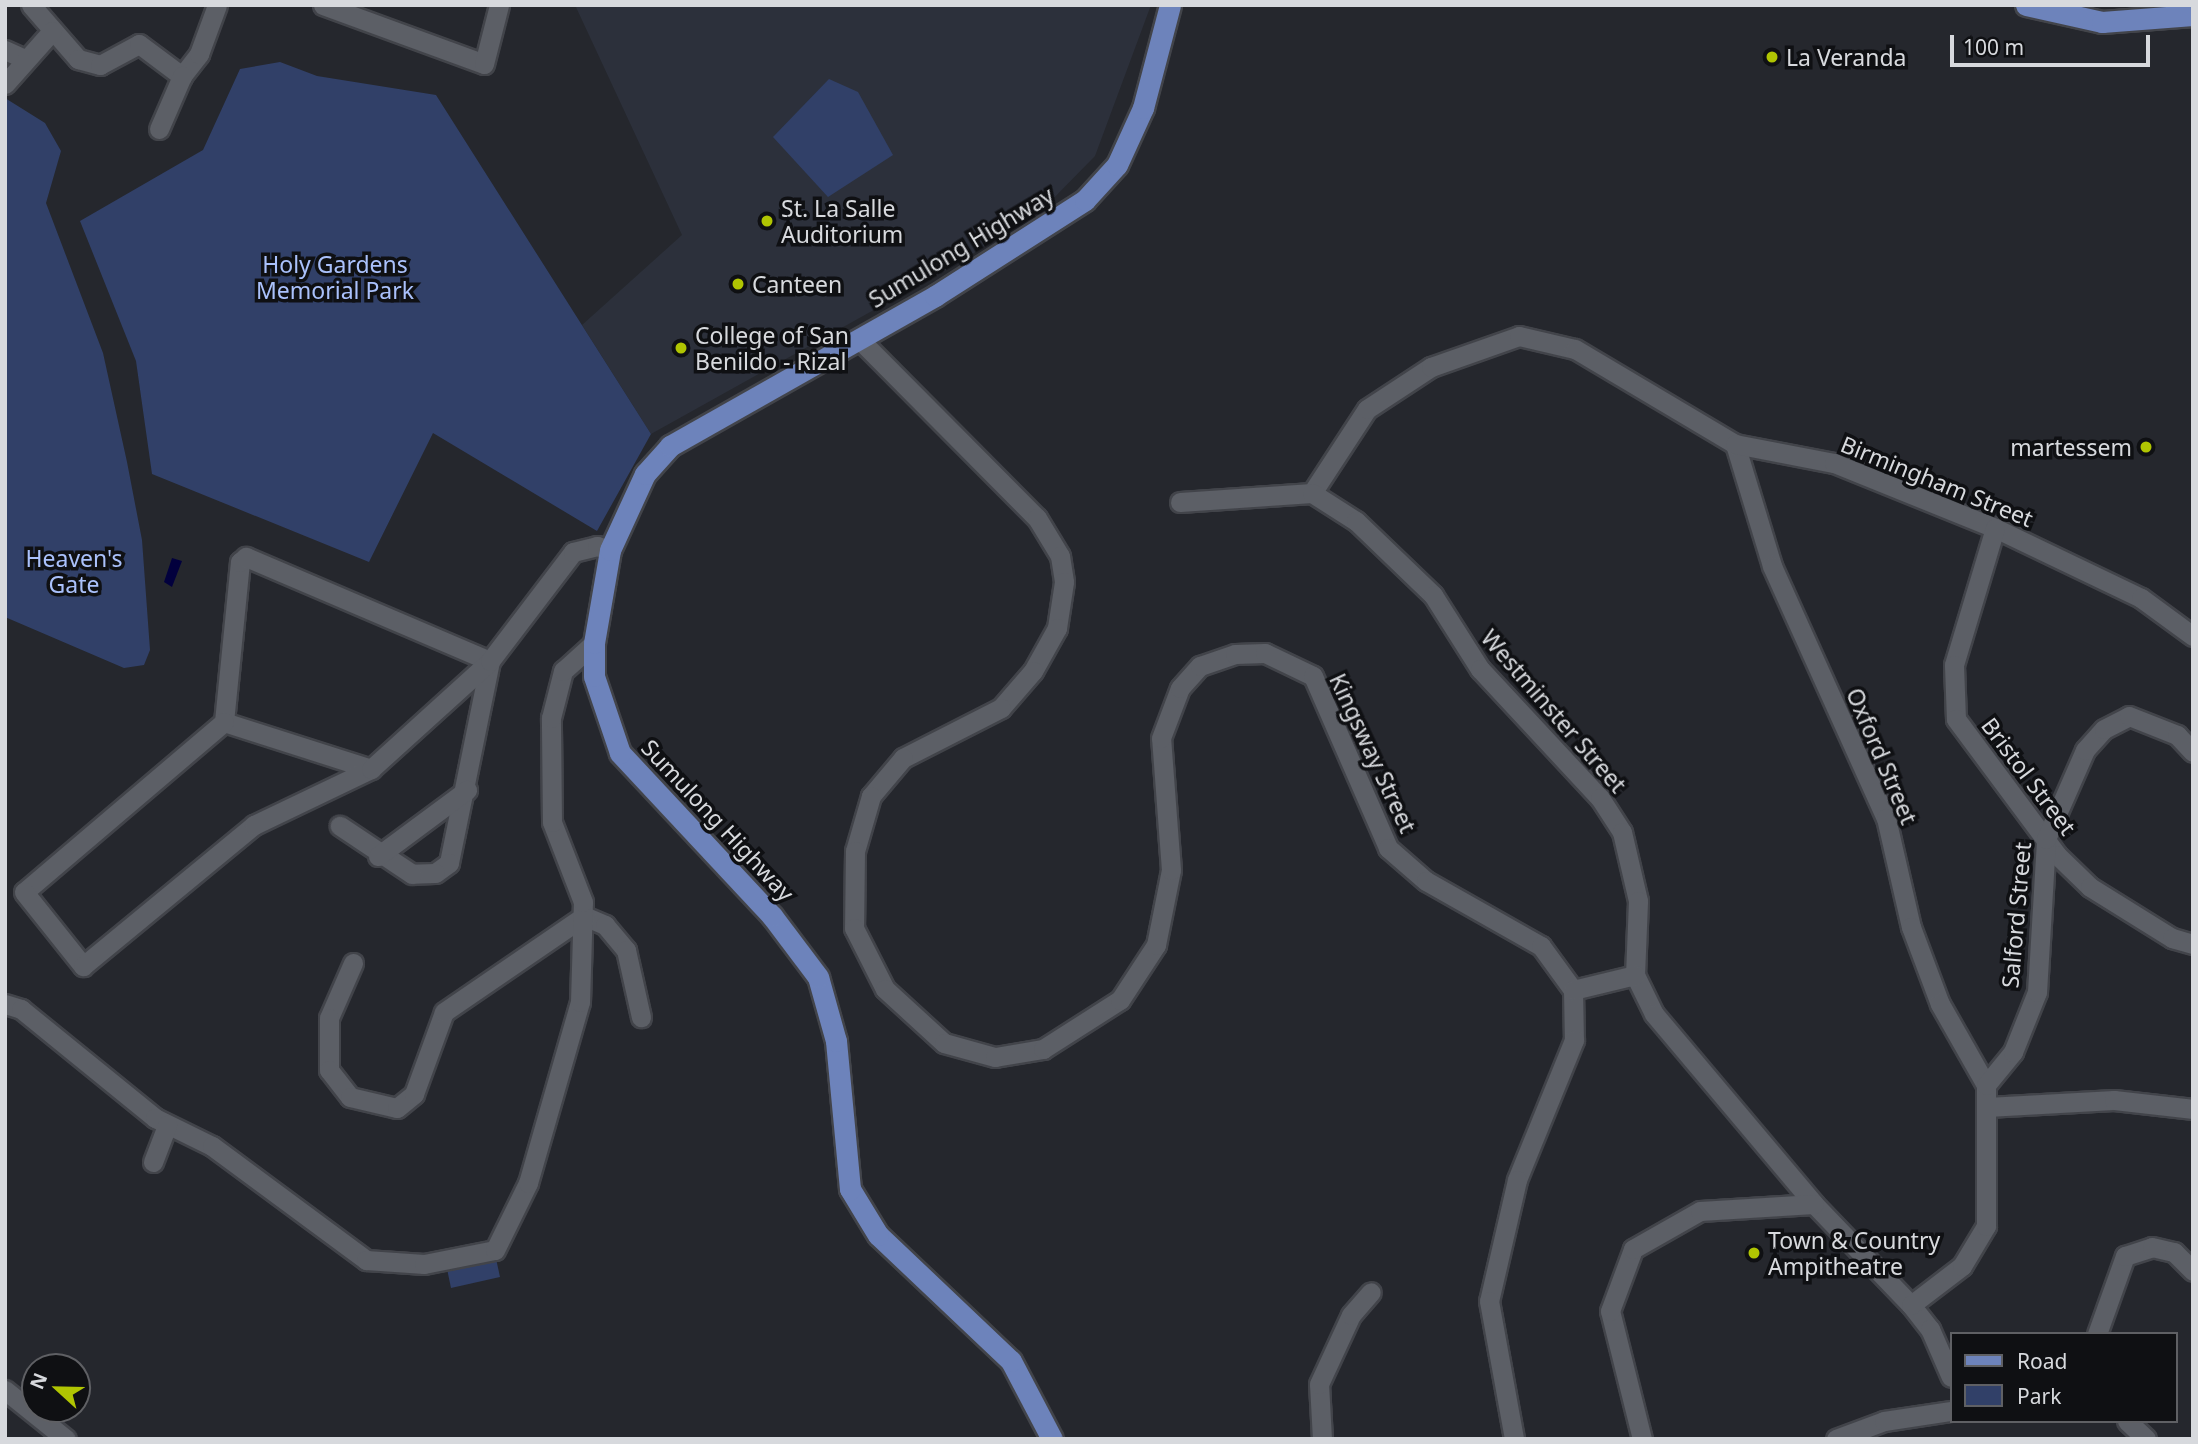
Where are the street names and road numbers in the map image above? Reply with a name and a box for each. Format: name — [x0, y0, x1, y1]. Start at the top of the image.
street label: Sumulong Highway — [864, 181, 1058, 313]
street label: Birmingham Street — [1837, 430, 2037, 532]
street label: Westminster Street — [1476, 624, 1632, 798]
street label: Kingsway Street — [1324, 669, 1422, 837]
street label: Oxford Street — [1841, 684, 1923, 828]
street label: Bristol Street — [1976, 712, 2082, 840]
street label: Sumulong Highway — [636, 734, 800, 906]
street label: Salford Street — [1996, 841, 2036, 989]

